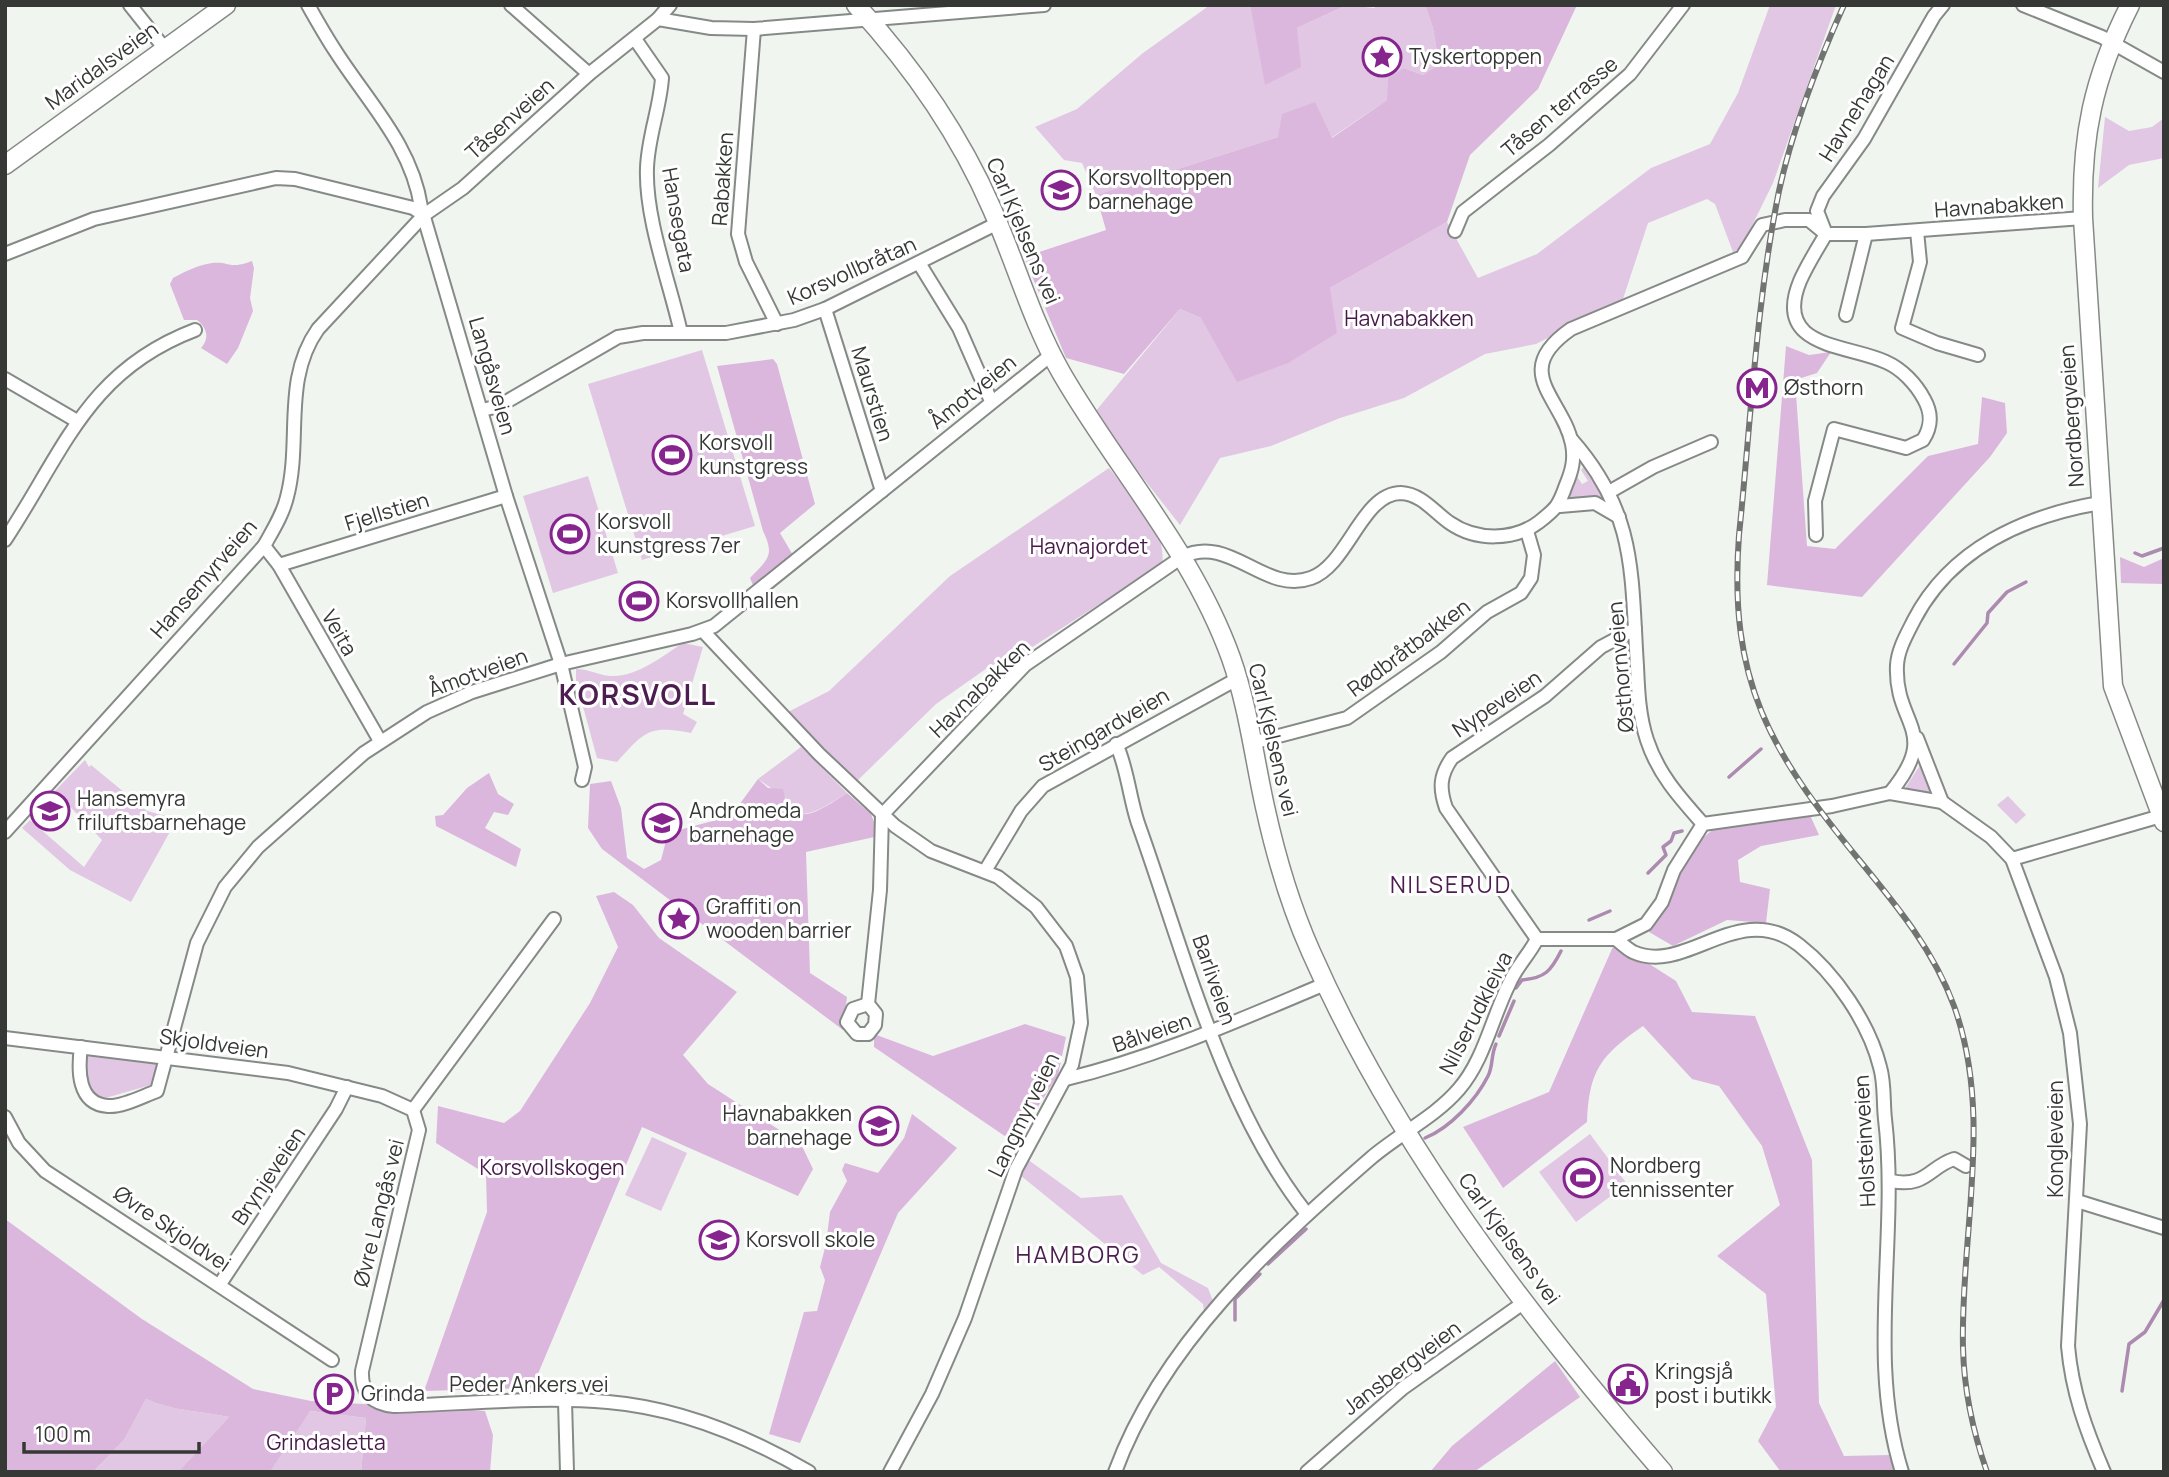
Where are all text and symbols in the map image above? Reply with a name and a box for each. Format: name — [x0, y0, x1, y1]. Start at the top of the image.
street label: Maridalsveien — [39, 15, 164, 116]
place icon: Tyskertoppen — [1361, 36, 1403, 78]
place label: Tyskertoppen — [1409, 42, 1542, 70]
street label: Havnehagan — [1812, 48, 1900, 166]
street label: Tåsen terrasse — [1495, 49, 1623, 163]
street label: Tåsenveien — [459, 71, 560, 165]
street label: Rabakken — [705, 131, 739, 227]
street label: Carl Kjelsens vei — [980, 153, 1067, 308]
place label: Korsvolltoppen barnehage — [1088, 163, 1232, 215]
street label: Hansegata — [656, 165, 702, 274]
school or university icon: Korsvolltoppen barnehage — [1040, 169, 1082, 211]
street label: Havnabakken — [1933, 187, 2065, 223]
street label: Korsvollbråtan — [783, 229, 920, 311]
park label: Havnabakken — [1344, 304, 1474, 332]
street label: Langåsveien — [463, 314, 523, 438]
street label: Maurstien — [845, 343, 901, 445]
street label: Nordbergveien — [2052, 344, 2090, 488]
street label: Åmotveien — [923, 348, 1021, 435]
metro station icon: Østhorn — [1736, 367, 1778, 409]
place label: Østhorn — [1784, 373, 1864, 401]
place label: Korsvoll kunstgress — [699, 428, 808, 480]
sports icon: Korsvoll kunstgress — [651, 434, 693, 476]
street label: Fjellstien — [341, 485, 432, 537]
place label: Korsvoll kunstgress 7er — [597, 507, 741, 559]
street label: Hansemyrveien — [144, 513, 263, 644]
sports icon: Korsvoll kunstgress 7er — [549, 513, 591, 555]
park label: Havnajordet — [1030, 532, 1148, 560]
sports icon: Korsvollhallen — [618, 580, 660, 622]
place label: Korsvollhallen — [666, 586, 799, 614]
street label: Rødbråtbakken — [1341, 592, 1475, 703]
street label: Østhornveien — [1600, 600, 1640, 734]
street label: Veita — [316, 604, 364, 661]
street label: Havnabakken — [923, 633, 1036, 743]
street label: Åmotveien — [424, 641, 531, 703]
street label: Carl Kjelsens vei — [1243, 660, 1305, 819]
street label: Nypeveien — [1446, 663, 1546, 743]
district label: KORSVOLL — [559, 675, 717, 713]
street label: Steingardveien — [1033, 680, 1174, 778]
place label: Hansemyra friluftsbarnehage — [77, 784, 246, 836]
school or university icon: Hansemyra friluftsbarnehage — [29, 790, 71, 832]
place label: Andromeda barnehage — [689, 796, 801, 848]
school or university icon: Andromeda barnehage — [641, 802, 683, 844]
district label: NILSERUD — [1390, 868, 1512, 900]
place label: Graffiti on wooden barrier — [706, 892, 852, 944]
place icon: Graffiti on wooden barrier — [658, 898, 700, 940]
street label: Barliveien — [1186, 931, 1243, 1029]
street label: Nilserudkleiva — [1432, 946, 1518, 1079]
street label: Bålveien — [1109, 1006, 1195, 1059]
street label: Skjoldveien — [158, 1021, 271, 1065]
street label: Langmyrveien — [981, 1048, 1065, 1181]
street label: Holsteinveien — [1847, 1074, 1881, 1208]
street label: Kongleveien — [2041, 1080, 2069, 1198]
place label: Havnabakken barnehage — [722, 1099, 852, 1151]
school or university icon: Havnabakken barnehage — [858, 1105, 900, 1147]
street label: Brynjeveien — [225, 1121, 311, 1230]
street label: Øvre Langås vei — [346, 1136, 410, 1290]
place label: Nordberg tennissenter — [1610, 1151, 1735, 1203]
park label: Korsvollskogen — [480, 1153, 624, 1181]
sports icon: Nordberg tennissenter — [1562, 1157, 1604, 1199]
street label: Carl Kjelsens vei — [1453, 1167, 1567, 1310]
street label: Øvre Skjoldvei — [109, 1179, 237, 1278]
school or university icon: Korsvoll skole — [698, 1219, 740, 1261]
place label: Korsvoll skole — [746, 1225, 875, 1253]
district label: HAMBORG — [1015, 1238, 1141, 1270]
street label: Jansbergveien — [1337, 1314, 1466, 1421]
place label: Kringsjå post i butikk — [1655, 1357, 1772, 1409]
public building icon: Kringsjå post i butikk — [1607, 1363, 1649, 1405]
street label: Peder Ankers vei — [449, 1370, 609, 1398]
parking icon: Grinda — [313, 1373, 355, 1415]
place label: Grinda — [361, 1379, 425, 1407]
scale bar — [24, 1410, 200, 1454]
text: 100 m — [35, 1420, 91, 1448]
park label: Grindasletta — [266, 1428, 386, 1456]

